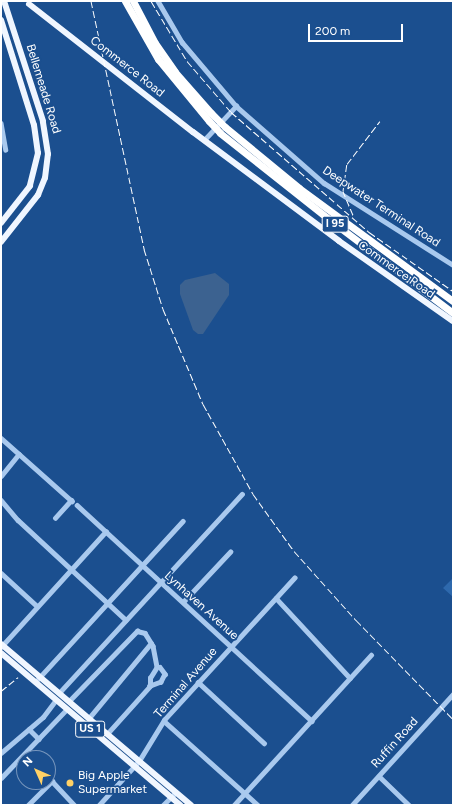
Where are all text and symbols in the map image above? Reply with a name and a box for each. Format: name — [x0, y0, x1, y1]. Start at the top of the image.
scale bar — [310, 16, 405, 42]
text: 200 m — [315, 24, 350, 38]
street label: Commerce Road — [87, 34, 167, 100]
street label: Bellemeade Road — [23, 43, 63, 135]
street label: Deepwater Terminal Road — [320, 164, 442, 250]
road number: I 95 — [321, 215, 349, 233]
street label: Commerce Road — [355, 238, 437, 302]
street label: Lynhaven Avenue — [161, 569, 241, 643]
street label: Terminal Avenue — [152, 645, 220, 721]
street label: Ruffin Road — [369, 715, 421, 771]
road number: US 1 — [75, 720, 105, 738]
north arrow — [16, 750, 56, 790]
text: N — [20, 754, 35, 769]
place label: Big Apple Supermarket — [78, 769, 147, 797]
marker: Big Apple Supermarket — [65, 778, 75, 788]

